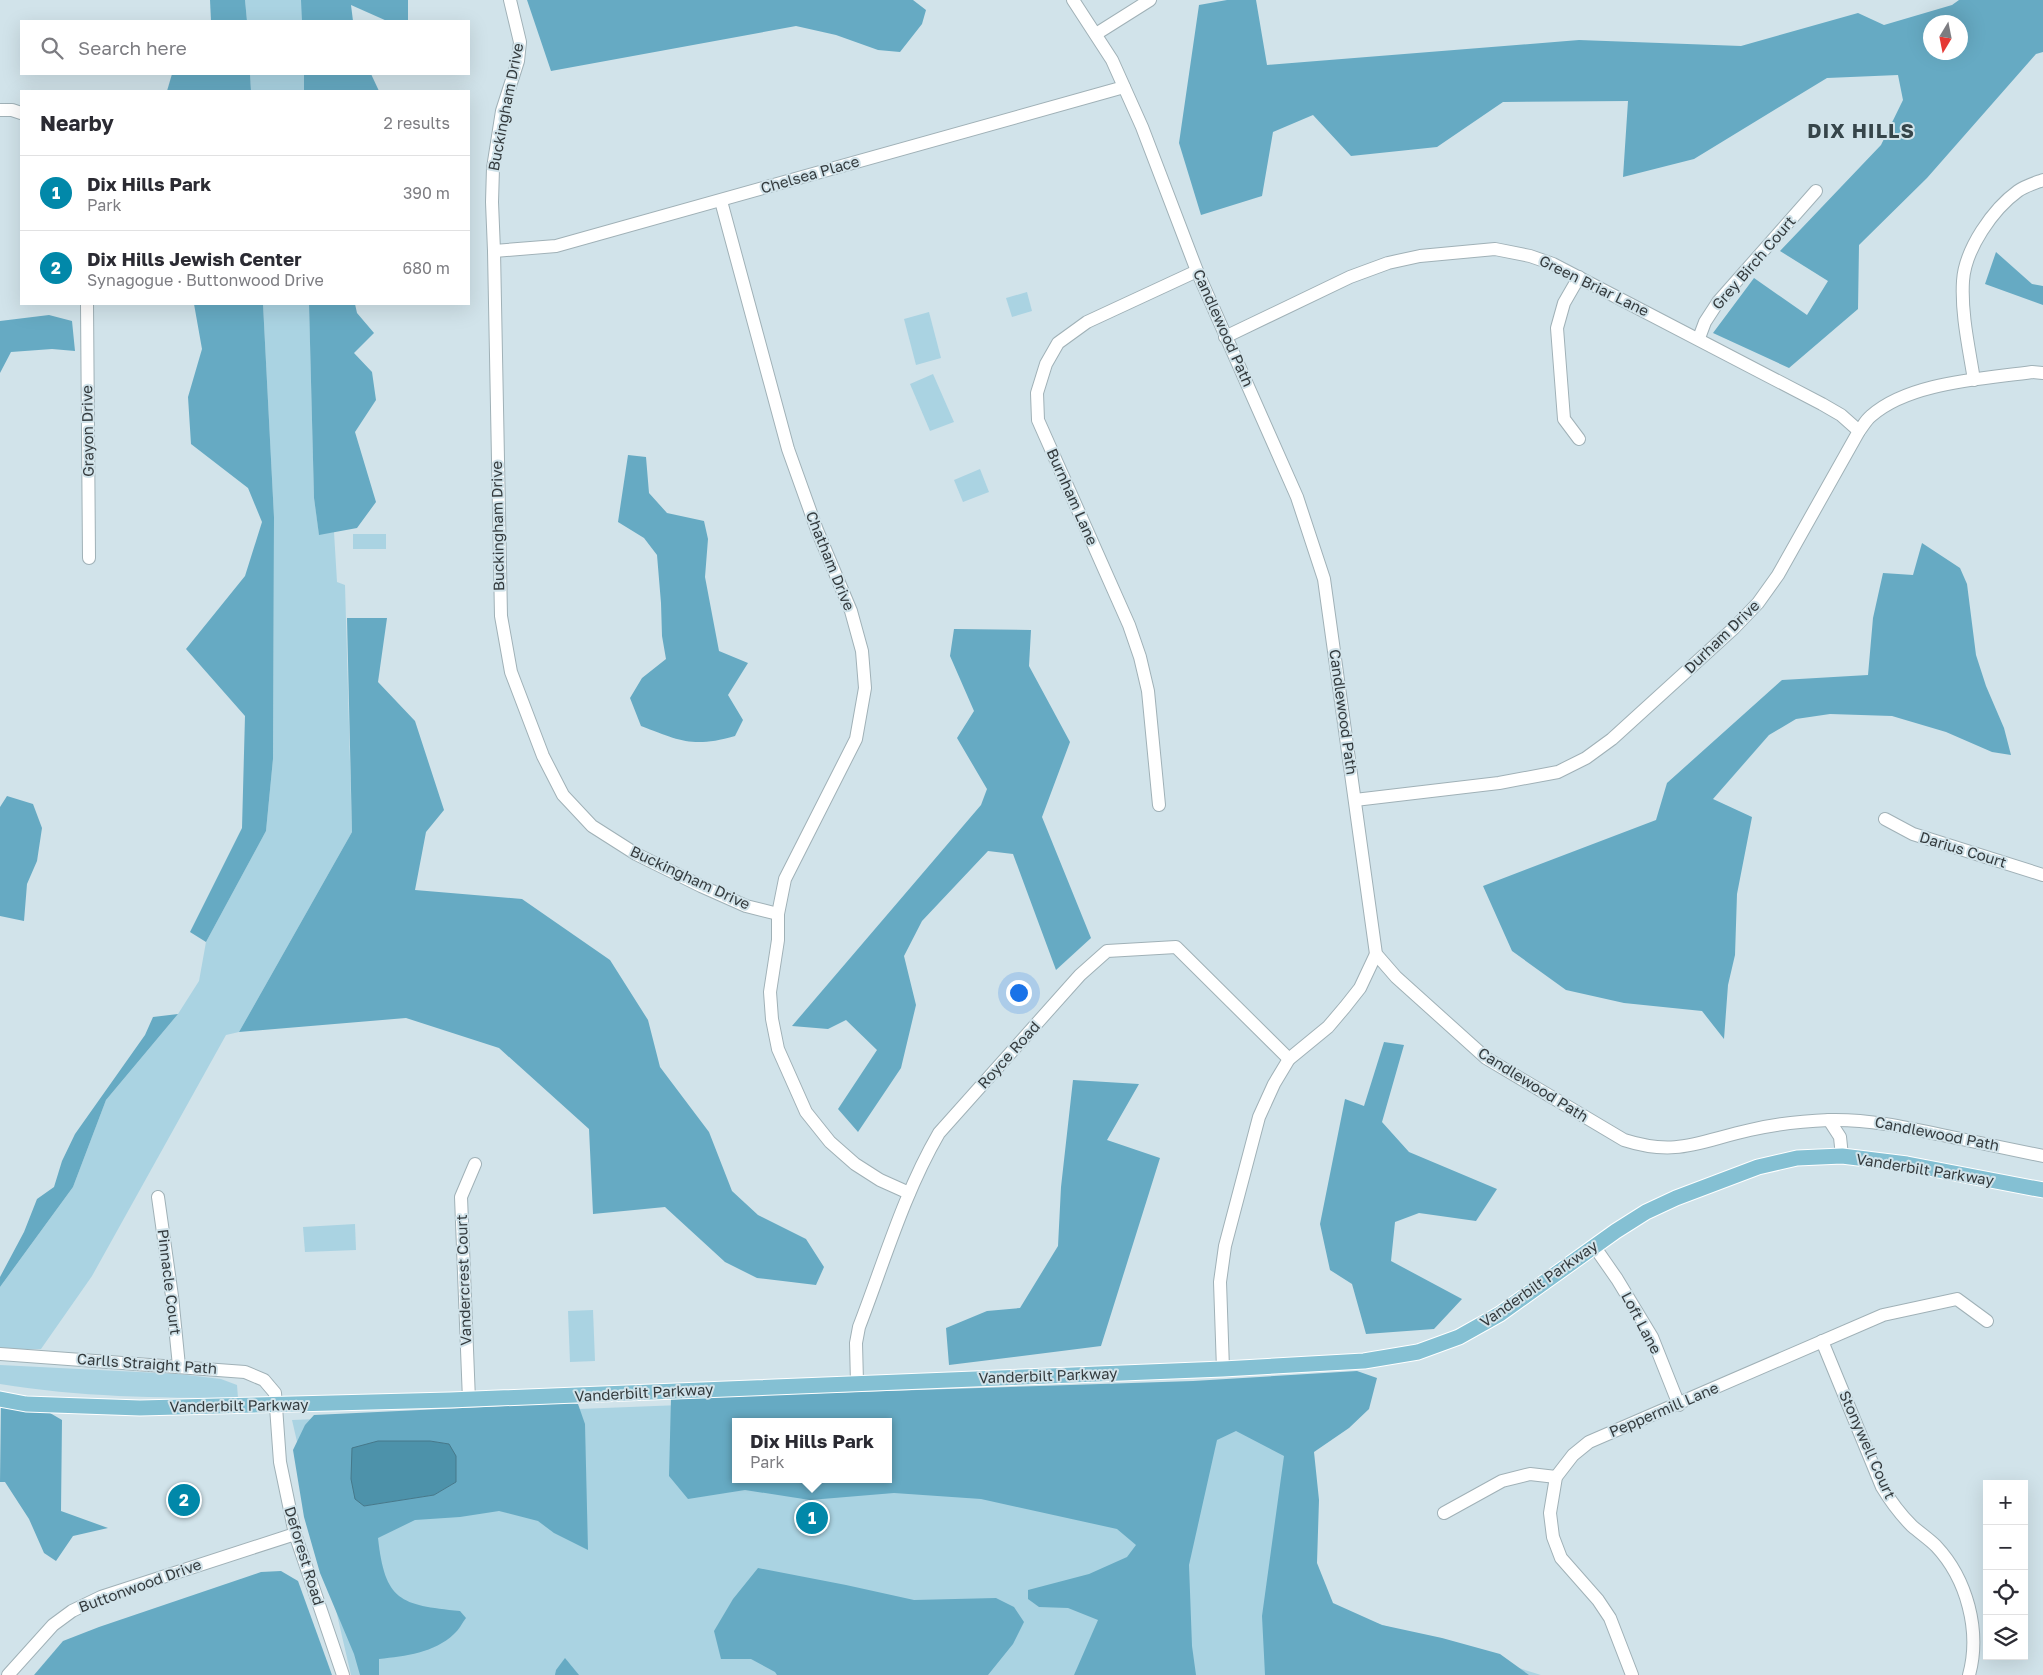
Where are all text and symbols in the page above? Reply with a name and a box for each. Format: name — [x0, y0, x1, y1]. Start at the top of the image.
north arrow — [1923, 15, 1968, 60]
search box — [20, 20, 470, 75]
icon: search — [38, 34, 66, 62]
text: Search here — [78, 36, 187, 59]
street label: Buckingham Drive — [484, 41, 526, 172]
text: Nearby — [40, 110, 114, 136]
text: 2 results — [384, 113, 450, 133]
district label: DIX HILLS — [1807, 118, 1915, 142]
street label: Chelsea Place — [758, 151, 861, 197]
text: Dix Hills Park — [87, 172, 211, 195]
text: 1 — [52, 183, 60, 203]
text: 390 m — [403, 183, 450, 203]
text: Park — [87, 195, 122, 215]
street label: Grey Birch Court — [1708, 212, 1799, 313]
text: Dix Hills Jewish Center — [87, 247, 302, 270]
street label: Green Briar Lane — [1537, 251, 1652, 320]
text: 2 — [51, 258, 61, 278]
text: 680 m — [402, 258, 450, 278]
street label: Candlewood Path — [1190, 266, 1258, 389]
text: Synagogue · Buttonwood Drive — [87, 270, 324, 290]
street label: Grayon Drive — [77, 385, 97, 477]
street label: Burnham Lane — [1044, 445, 1102, 548]
street label: Buckingham Drive — [487, 461, 507, 591]
street label: Chatham Drive — [803, 508, 859, 613]
street label: Durham Drive — [1680, 596, 1763, 677]
street label: Candlewood Path — [1326, 648, 1362, 776]
street label: Darius Court — [1918, 827, 2009, 871]
street label: Buckingham Drive — [628, 841, 753, 913]
your location — [1006, 980, 1032, 1006]
street label: Royce Road — [973, 1017, 1043, 1092]
street label: Candlewood Path — [1475, 1043, 1592, 1125]
street label: Candlewood Path — [1873, 1112, 2001, 1154]
street label: Vanderbilt Parkway — [1855, 1149, 1996, 1189]
street label: Vandercrest Court — [452, 1214, 474, 1346]
street label: Pinnacle Court — [155, 1228, 185, 1336]
street label: Vanderbilt Parkway — [1476, 1236, 1601, 1330]
street label: Loft Lane — [1618, 1288, 1666, 1357]
street label: Carlls Straight Path — [76, 1349, 218, 1377]
street label: Vanderbilt Parkway — [978, 1364, 1118, 1386]
street label: Peppermill Lane — [1606, 1378, 1721, 1440]
street label: Vanderbilt Parkway — [574, 1379, 715, 1405]
street label: Stonywell Court — [1836, 1388, 1900, 1501]
street label: Vanderbilt Parkway — [169, 1395, 309, 1415]
popup — [732, 1418, 892, 1483]
text: Dix Hills Park — [750, 1429, 874, 1452]
text: Park — [750, 1452, 785, 1472]
map controls — [1983, 1480, 2028, 1660]
button: + — [1983, 1480, 2028, 1525]
pin: 2 — [168, 1481, 200, 1519]
pin: 1 — [796, 1499, 828, 1537]
street label: Deforest Road — [281, 1504, 329, 1607]
button: − — [1983, 1525, 2028, 1570]
street label: Buttonwood Drive — [76, 1554, 204, 1616]
button: locate — [1983, 1570, 2028, 1615]
button: layers — [1983, 1615, 2028, 1660]

